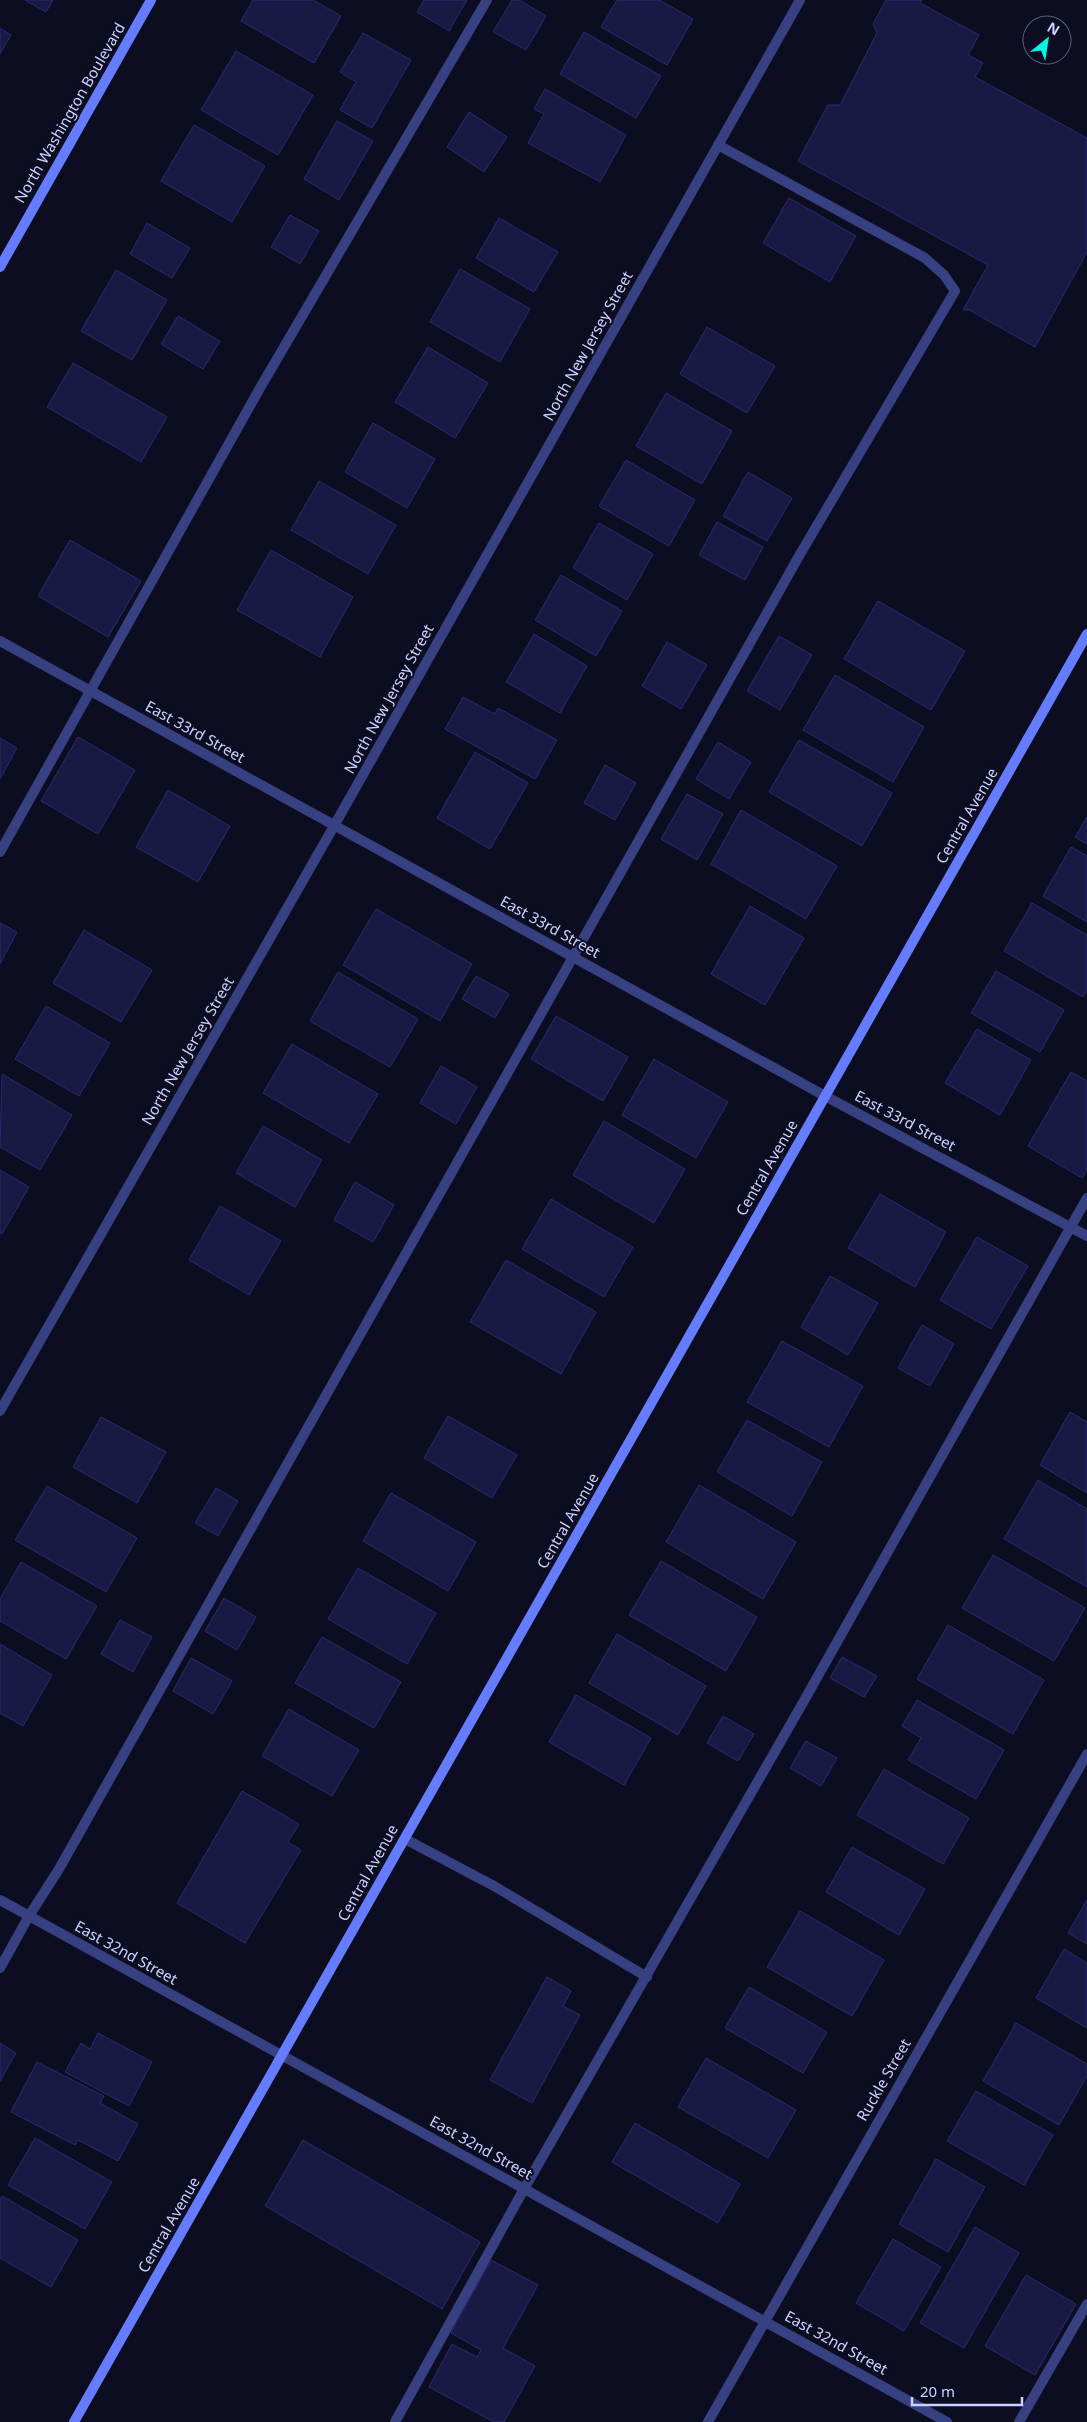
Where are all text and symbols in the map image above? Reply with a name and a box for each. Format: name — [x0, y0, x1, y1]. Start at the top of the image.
north arrow — [1022, 15, 1072, 65]
text: N — [1044, 17, 1063, 39]
street label: North Washington Boulevard — [9, 19, 129, 206]
street label: North New Jersey Street — [538, 267, 637, 424]
street label: North New Jersey Street — [339, 620, 438, 777]
street label: East 33rd Street — [142, 695, 250, 767]
street label: Central Avenue — [931, 764, 1002, 867]
street label: East 33rd Street — [497, 890, 605, 962]
street label: North New Jersey Street — [136, 972, 238, 1128]
street label: East 33rd Street — [852, 1085, 960, 1155]
street label: Central Avenue — [731, 1116, 802, 1219]
street label: Central Avenue — [532, 1469, 603, 1572]
street label: Central Avenue — [332, 1821, 402, 1924]
street label: East 32nd Street — [71, 1916, 182, 1989]
street label: Ruckle Street — [851, 2034, 915, 2124]
street label: East 32nd Street — [426, 2111, 537, 2184]
street label: Central Avenue — [133, 2173, 204, 2276]
street label: East 32nd Street — [781, 2306, 892, 2379]
scale bar — [912, 2374, 1022, 2406]
text: 20 m — [920, 2381, 955, 2401]

